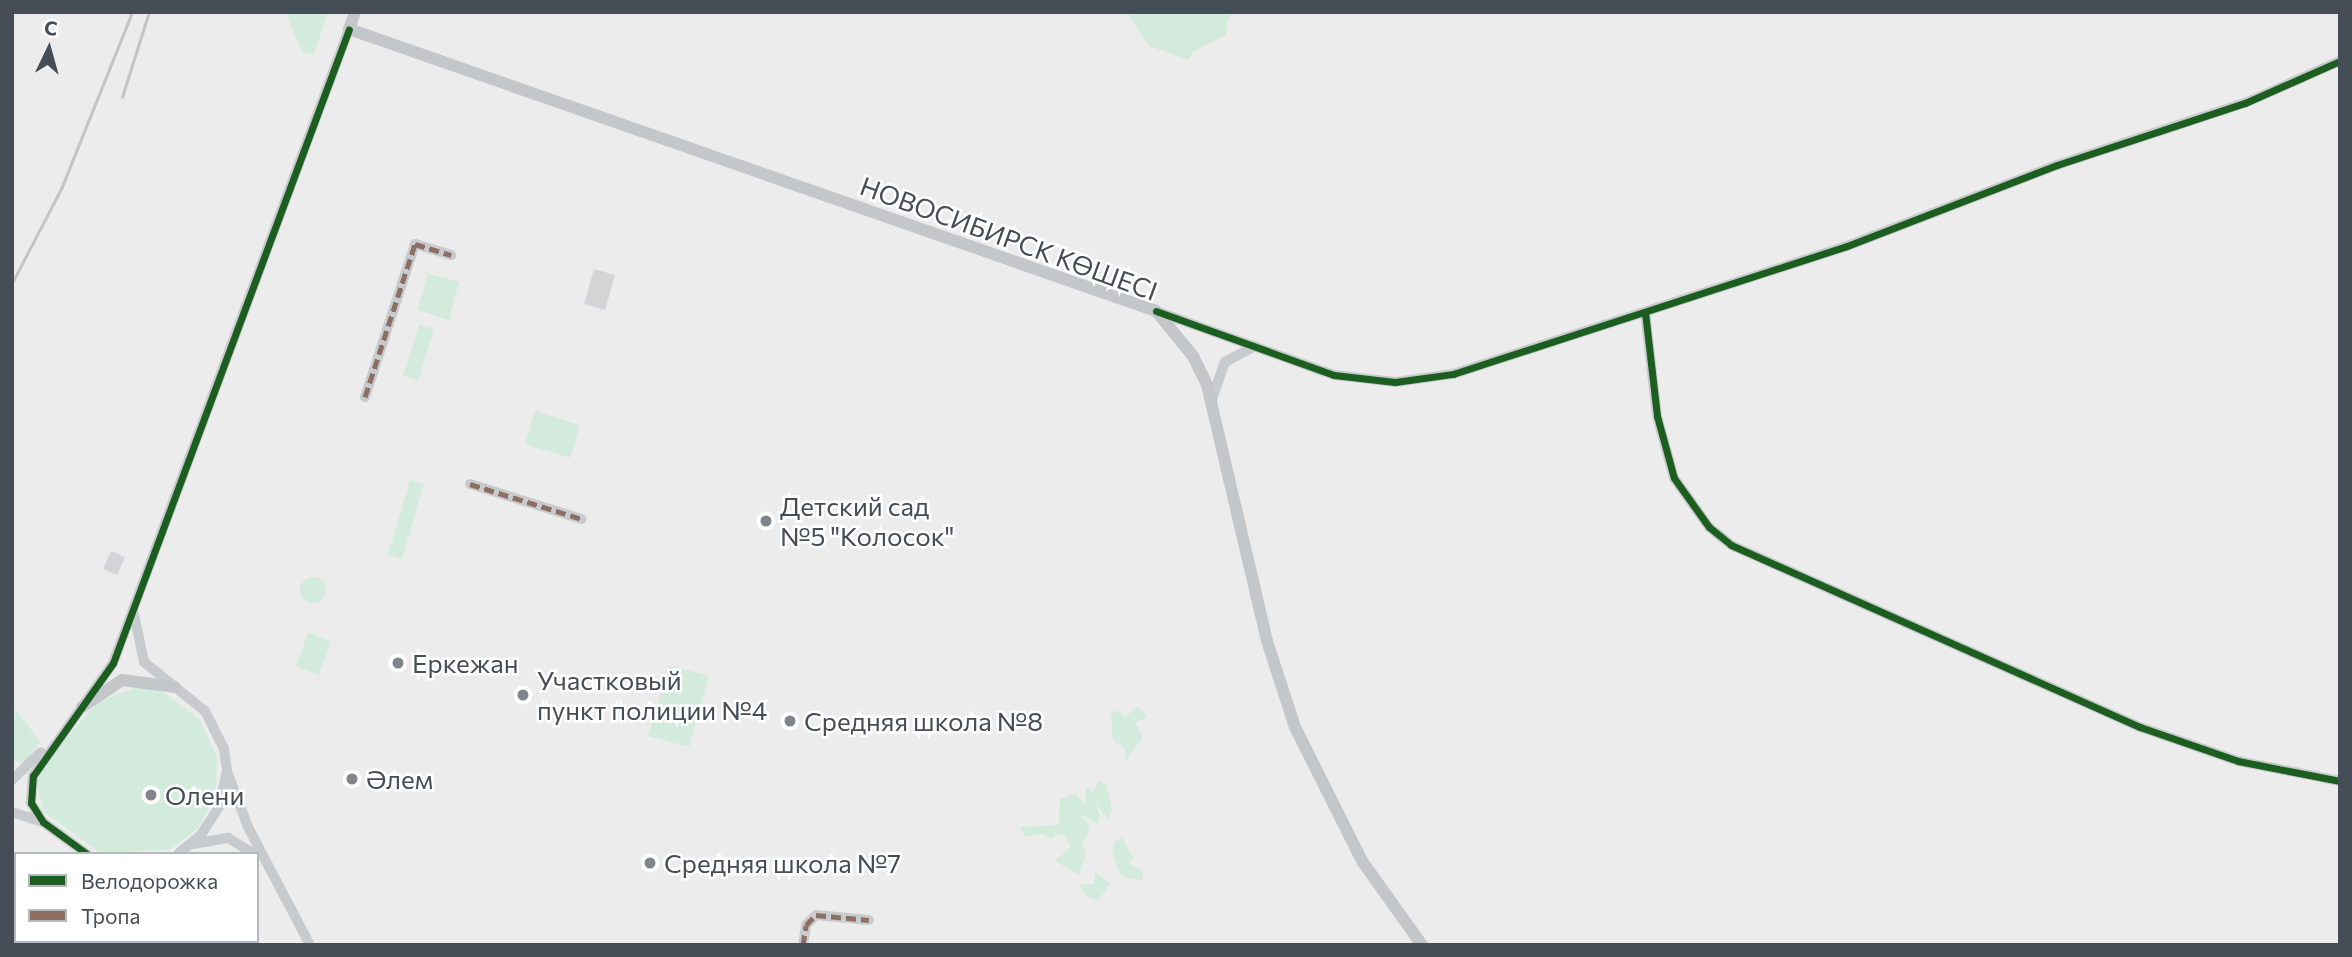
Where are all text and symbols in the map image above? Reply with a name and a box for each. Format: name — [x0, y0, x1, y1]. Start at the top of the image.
north arrow — [14, 14, 84, 84]
text: С — [43, 16, 58, 40]
street label: НОВОСИБИРСК КӨШЕСІ — [856, 170, 1162, 306]
place label: Детский сад №5 "Колосок" — [780, 490, 954, 552]
marker: Детский сад №5 "Колосок" — [758, 513, 774, 529]
place label: Еркежан — [412, 647, 519, 679]
marker: Еркежан — [390, 655, 406, 671]
place label: Участковый пункт полиции №4 — [537, 664, 767, 726]
marker: Участковый пункт полиции №4 — [515, 687, 531, 703]
place label: Средняя школа №8 — [804, 705, 1043, 737]
marker: Средняя школа №8 — [782, 713, 798, 729]
place label: Әлем — [366, 763, 433, 795]
marker: Әлем — [344, 771, 360, 787]
place label: Олени — [165, 779, 244, 811]
marker: Олени — [143, 787, 159, 803]
place label: Средняя школа №7 — [664, 847, 901, 879]
legend — [14, 852, 259, 943]
marker: Средняя школа №7 — [642, 855, 658, 871]
text: Велодорожка — [81, 868, 218, 893]
text: Тропа — [81, 903, 140, 928]

